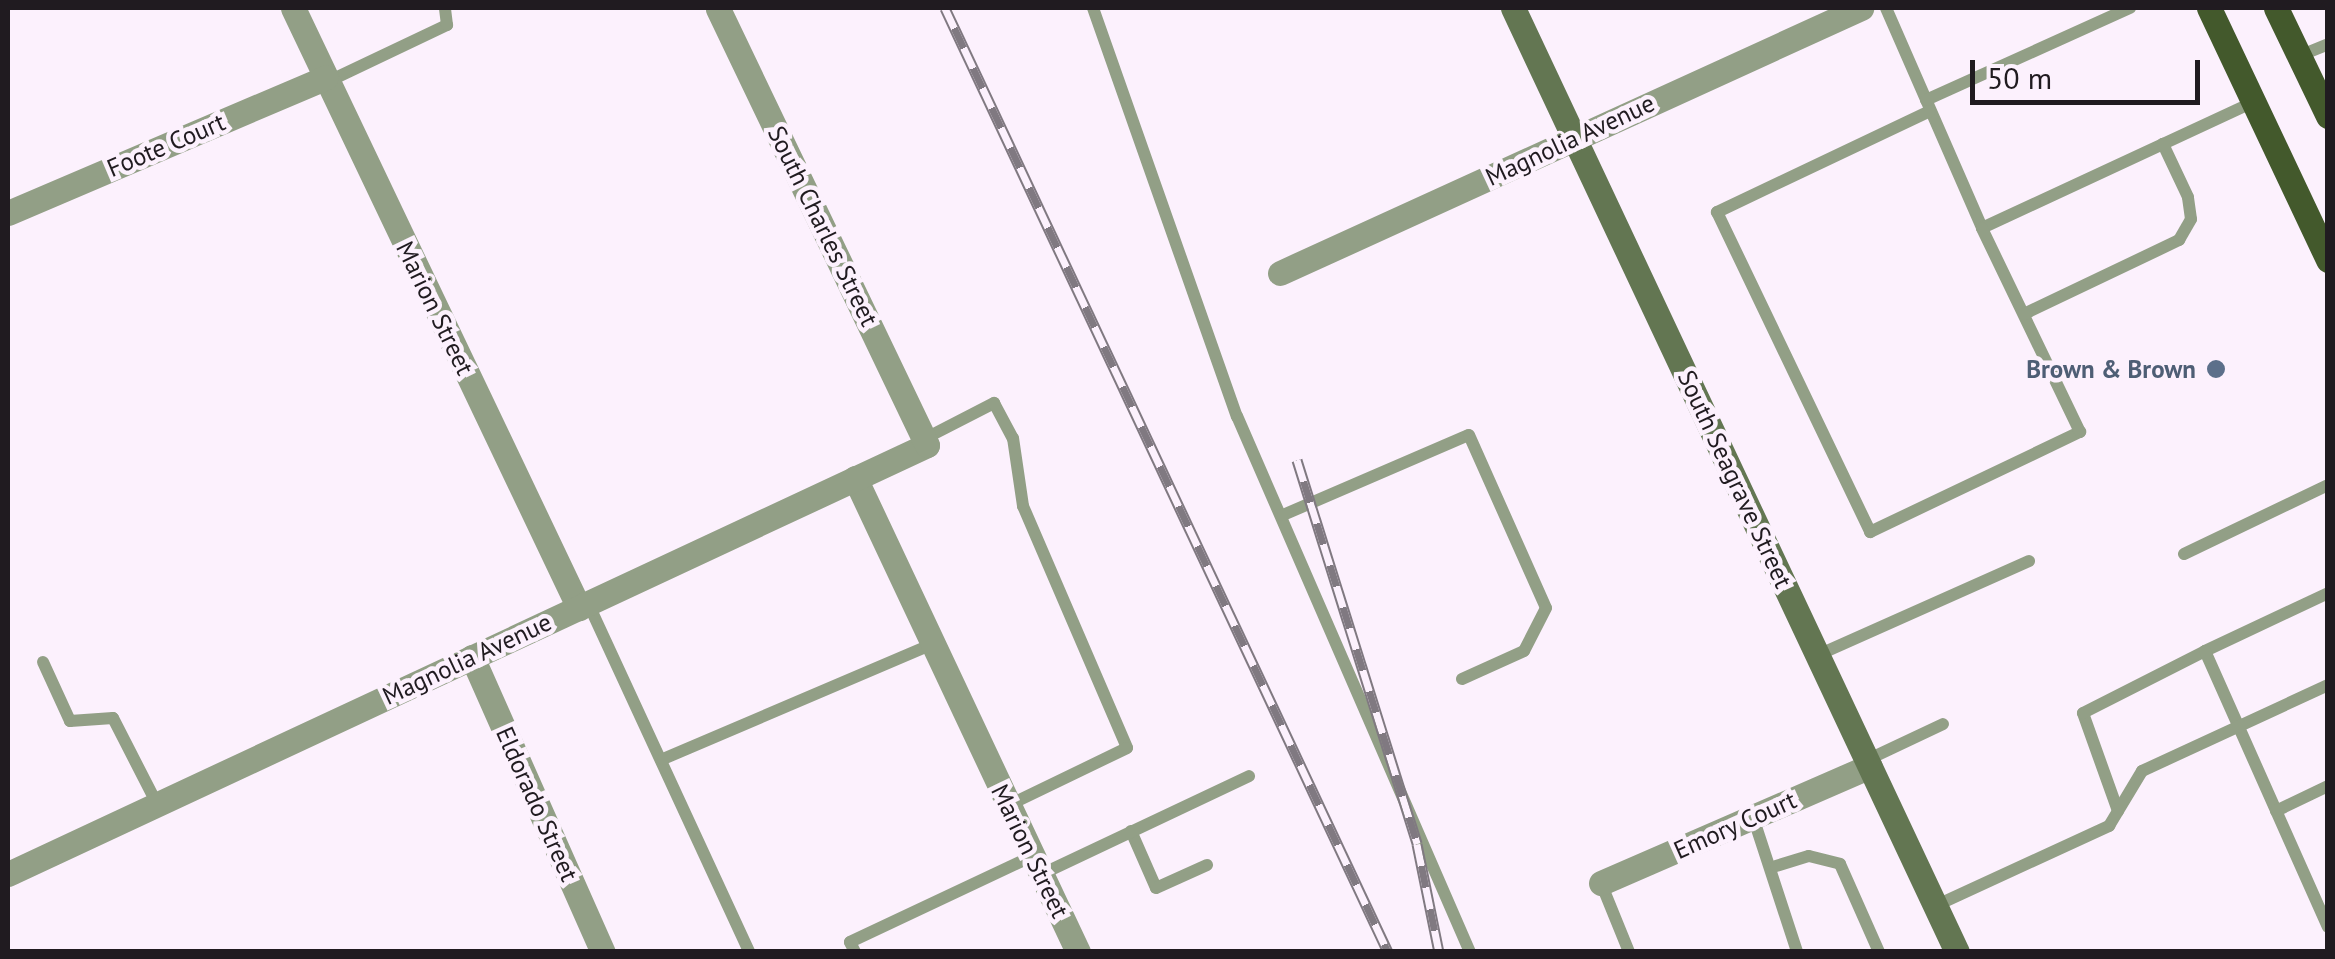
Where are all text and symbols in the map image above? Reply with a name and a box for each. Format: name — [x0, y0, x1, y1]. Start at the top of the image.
scale bar — [1975, 40, 2205, 102]
text: 50 m — [1987, 58, 2052, 97]
street label: Magnolia Avenue — [1480, 88, 1660, 192]
street label: Foote Court — [102, 107, 230, 183]
street label: South Charles Street — [762, 121, 884, 331]
street label: Marion Street — [390, 236, 480, 380]
place label: Brown & Brown — [2026, 354, 2196, 384]
marker: Brown & Brown — [2205, 358, 2227, 380]
street label: South Seagrave Street — [1671, 365, 1799, 593]
street label: Magnolia Avenue — [377, 607, 557, 711]
street label: Eldorado Street — [490, 722, 584, 886]
street label: Marion Street — [985, 779, 1075, 923]
street label: Emory Court — [1669, 784, 1801, 866]

